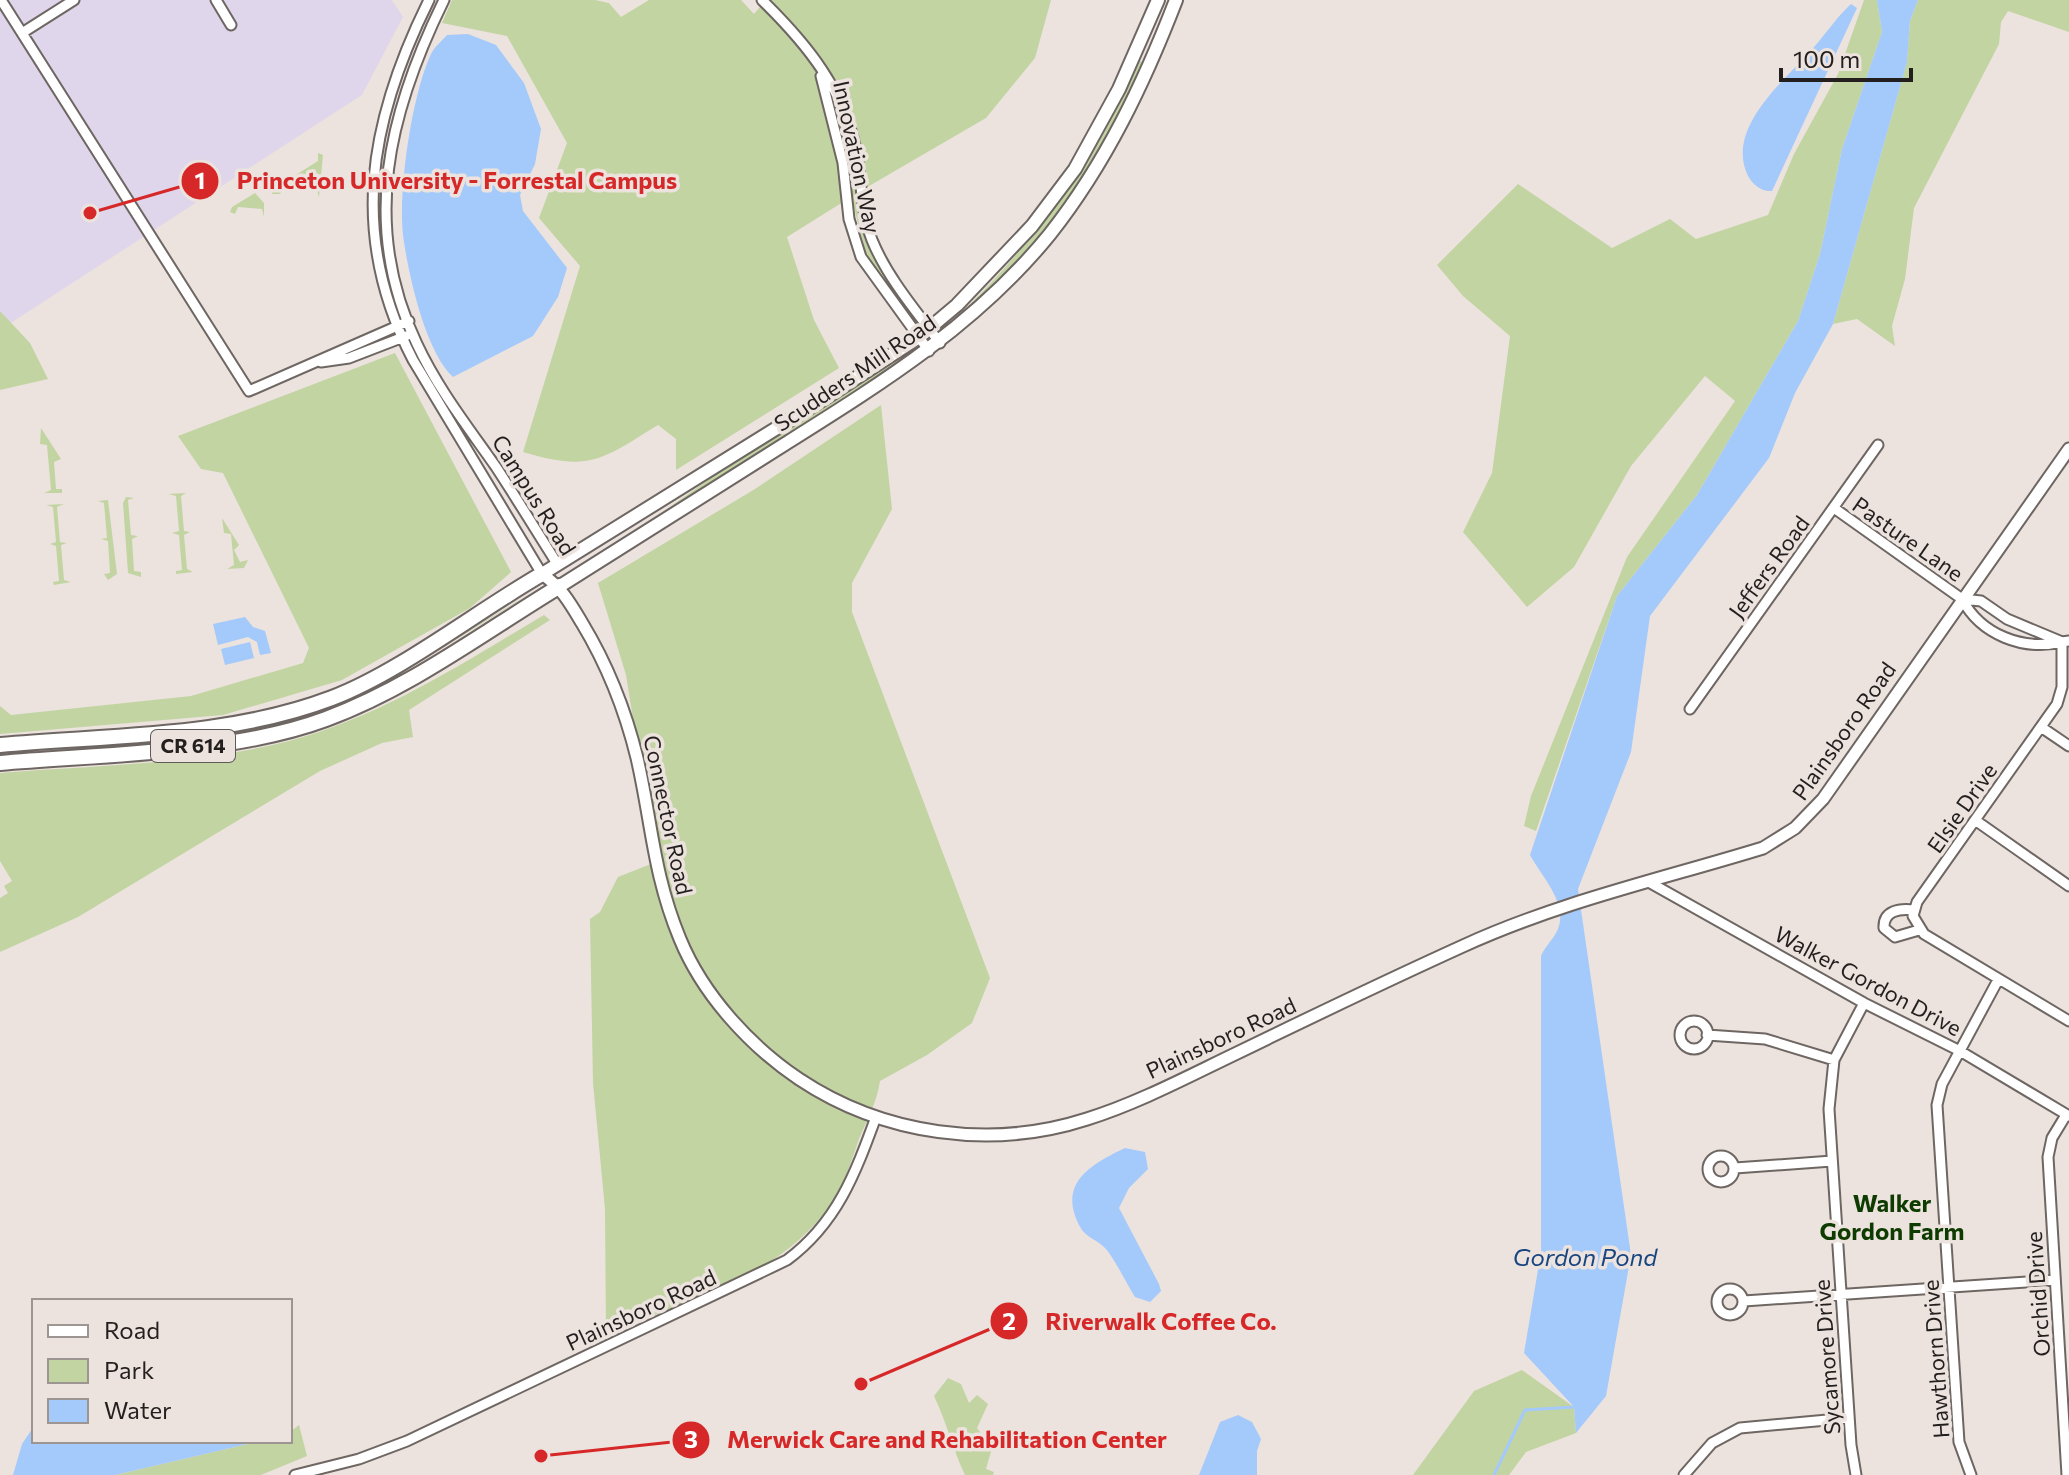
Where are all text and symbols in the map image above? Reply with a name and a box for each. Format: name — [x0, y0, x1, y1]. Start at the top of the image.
scale bar — [1781, 32, 1911, 82]
text: 100 m — [1793, 44, 1860, 73]
street label: Innovation Way — [828, 78, 887, 236]
callout: Princeton University - Forrestal Campus — [180, 157, 693, 205]
text: 1 — [195, 165, 205, 194]
text: Princeton University - Forrestal Campus — [237, 165, 677, 194]
street label: Scudders Mill Road — [769, 308, 941, 437]
street label: Campus Road — [487, 430, 582, 560]
street label: Pasture Lane — [1848, 491, 1969, 587]
street label: Jeffers Road — [1722, 510, 1815, 623]
street label: Plainsboro Road — [1786, 656, 1901, 805]
road number: CR 614 — [151, 730, 235, 762]
street label: Connector Road — [638, 733, 699, 897]
street label: Elsie Drive — [1921, 758, 2002, 858]
street label: Walker Gordon Drive — [1770, 920, 1966, 1041]
street label: Plainsboro Road — [1141, 991, 1300, 1084]
district label: Walker Gordon Farm — [1819, 1188, 1965, 1245]
street label: Orchid Drive — [2020, 1230, 2055, 1358]
water label: Gordon Pond — [1513, 1242, 1658, 1271]
street label: Plainsboro Road — [561, 1263, 720, 1356]
street label: Sycamore Drive — [1808, 1279, 1845, 1436]
street label: Hawthorn Drive — [1916, 1279, 1955, 1439]
callout: Riverwalk Coffee Co. — [989, 1297, 1293, 1345]
legend — [32, 1299, 292, 1443]
text: 2 — [1002, 1306, 1016, 1335]
text: Riverwalk Coffee Co. — [1045, 1306, 1277, 1335]
text: Road — [104, 1315, 160, 1344]
text: Park — [104, 1355, 154, 1384]
text: Water — [104, 1395, 172, 1424]
callout: Merwick Care and Rehabilitation Center — [671, 1416, 1183, 1464]
text: 3 — [684, 1424, 698, 1453]
text: Merwick Care and Rehabilitation Center — [727, 1424, 1167, 1453]

